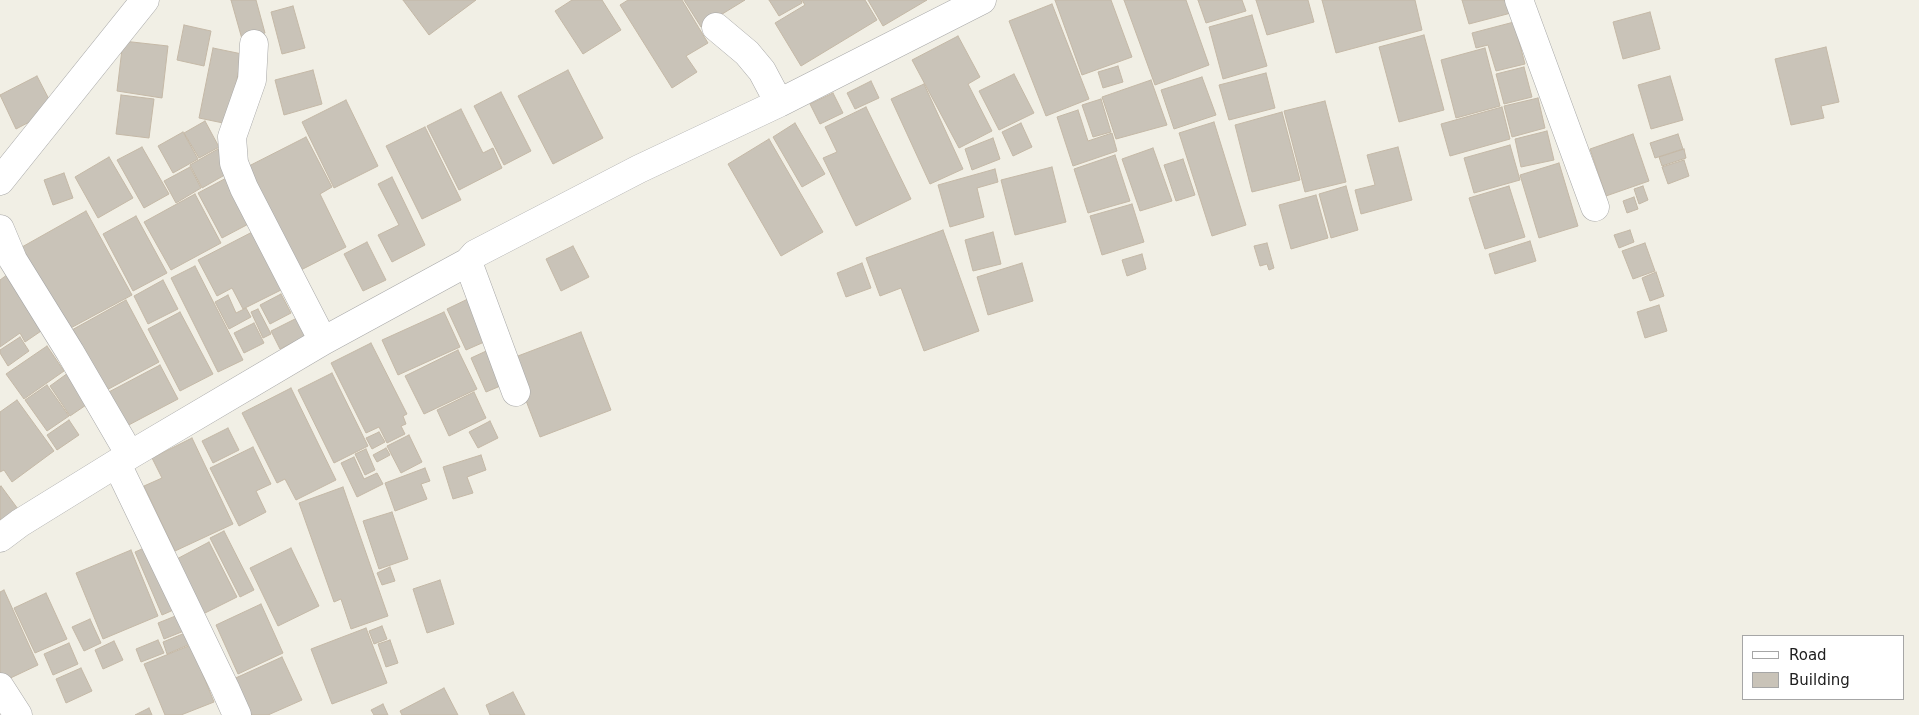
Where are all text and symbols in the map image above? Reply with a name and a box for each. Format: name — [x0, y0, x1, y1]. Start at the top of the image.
legend — [1742, 635, 1904, 700]
text: Road — [1789, 646, 1827, 664]
text: Building — [1789, 671, 1850, 689]

